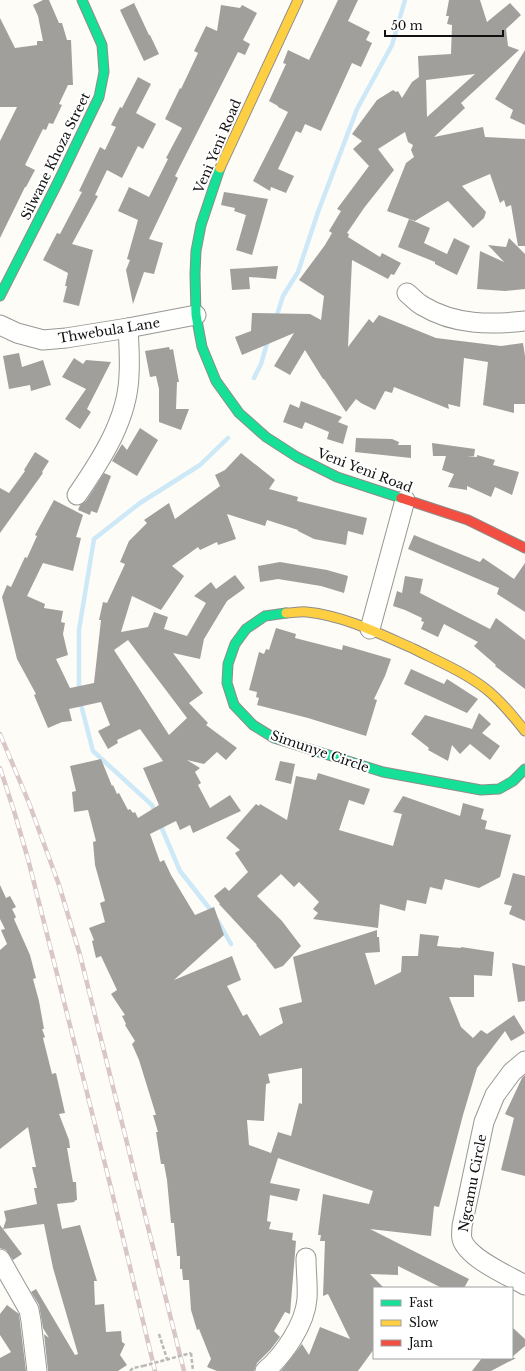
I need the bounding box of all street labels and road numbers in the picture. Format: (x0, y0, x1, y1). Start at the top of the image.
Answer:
street label: Silwane Khoza Street (17, 90, 94, 223)
street label: Veni Yeni Road (190, 96, 245, 197)
street label: Thwebula Lane (57, 314, 161, 347)
street label: Veni Yeni Road (314, 444, 415, 497)
street label: Simunye Circle (268, 727, 371, 776)
street label: Ngcamu Circle (455, 1133, 490, 1233)

